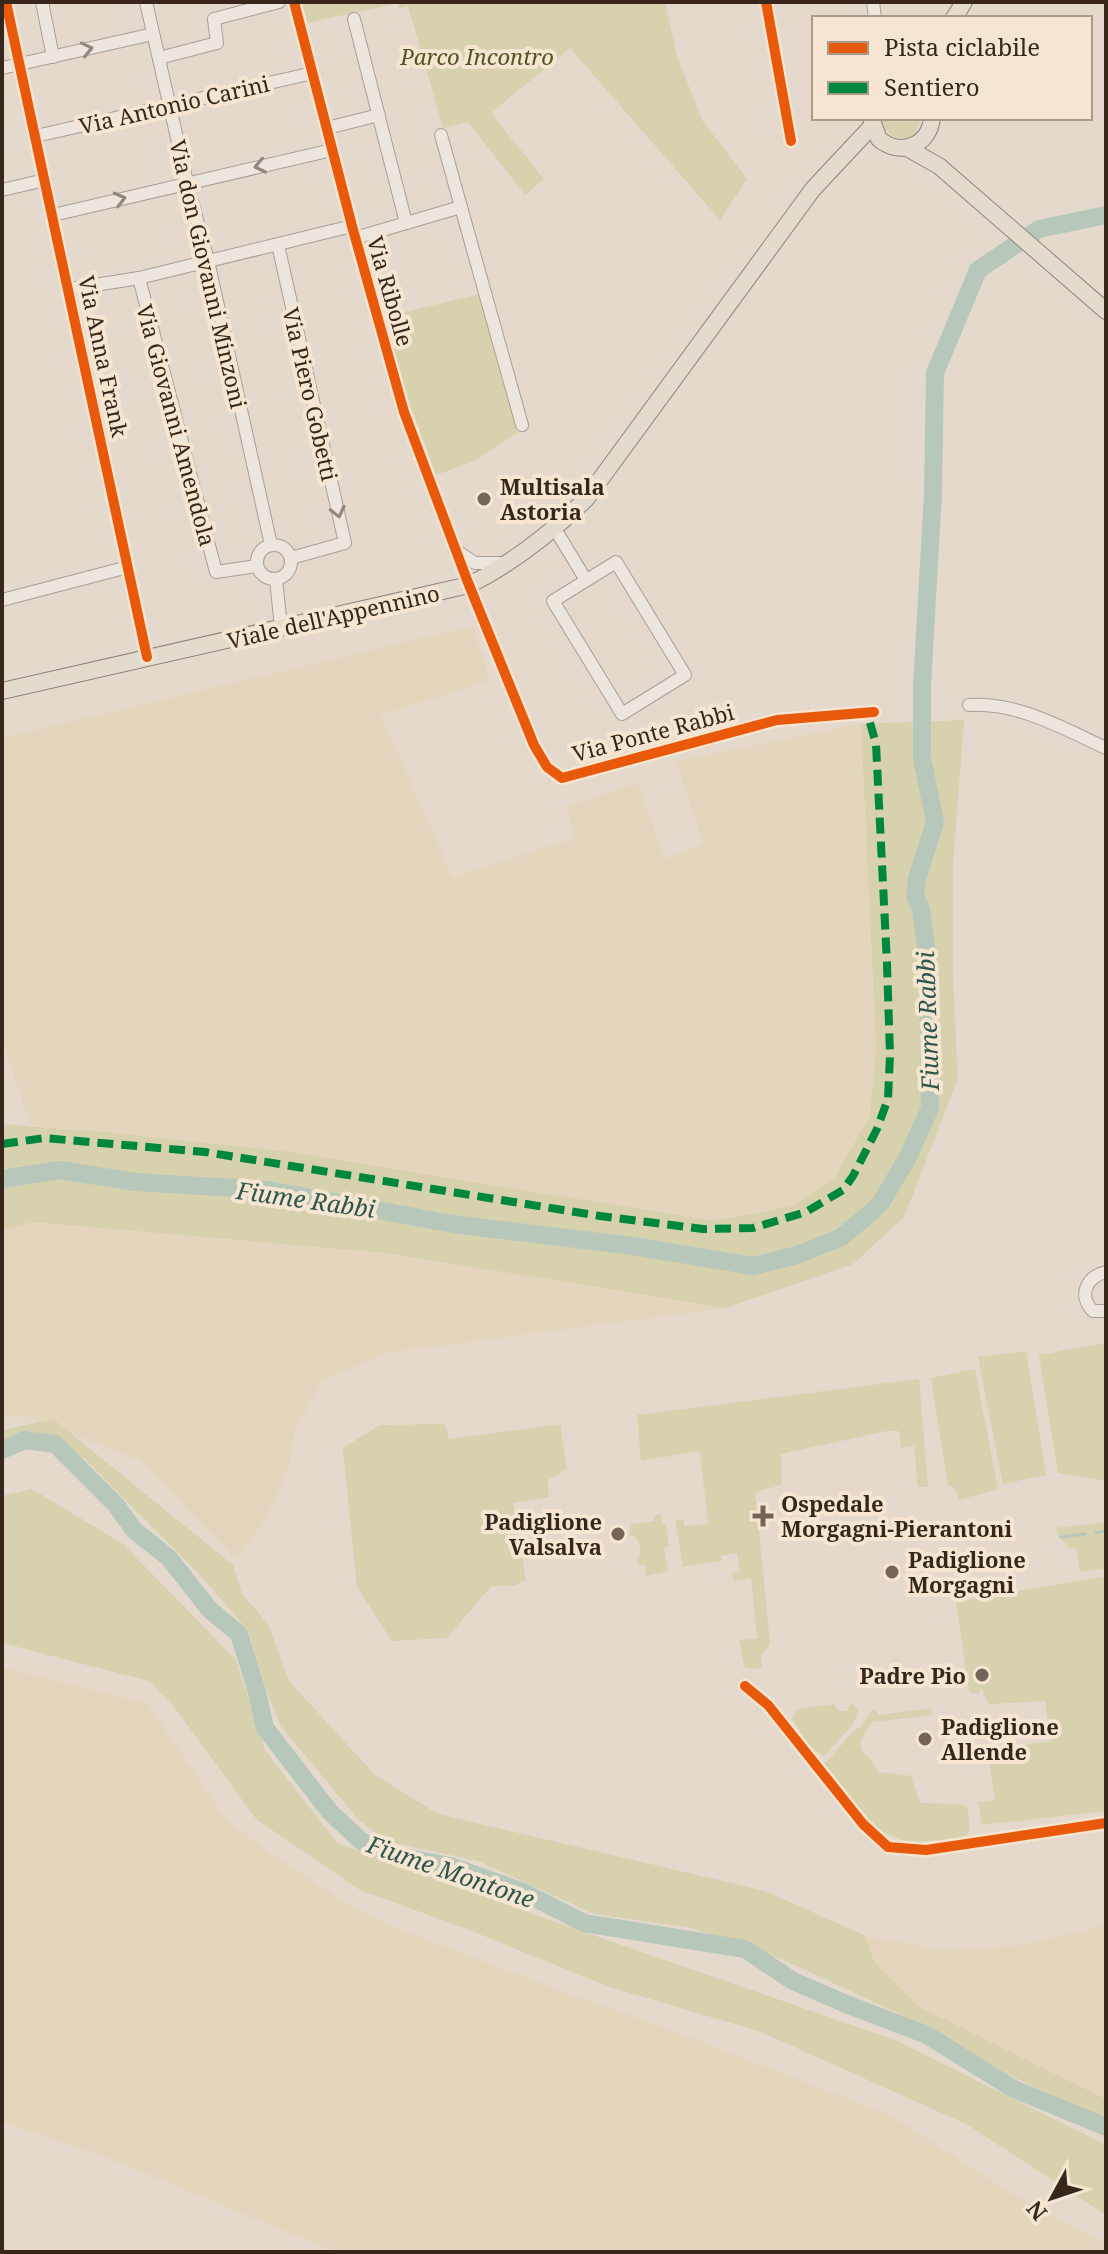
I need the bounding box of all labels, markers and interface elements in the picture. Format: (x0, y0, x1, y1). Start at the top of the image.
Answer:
legend (812, 16, 1092, 120)
text: Pista ciclabile (884, 30, 1040, 63)
one-way arrow (79, 41, 93, 58)
park label: Parco Incontro (399, 41, 554, 71)
street label: Via Antonio Carini (76, 68, 272, 140)
text: Sentiero (884, 70, 980, 103)
street label: Via don Giovanni Minzoni (163, 137, 255, 411)
one-way arrow (253, 157, 267, 174)
one-way arrow (113, 191, 126, 208)
street label: Via Ribolle (361, 233, 421, 349)
street label: Via Anna Frank (72, 273, 136, 440)
street label: Via Giovanni Amendola (130, 301, 224, 549)
street label: Via Piero Gobetti (276, 304, 346, 484)
place label: Multisala Astoria (500, 471, 605, 526)
marker: Multisala Astoria (475, 490, 493, 508)
one-way arrow (329, 505, 346, 518)
street label: Viale dell'Appennino (224, 577, 442, 655)
street label: Via Ponte Rabbi (569, 696, 737, 768)
water label: Fiume Rabbi (908, 951, 946, 1092)
water label: Fiume Rabbi (234, 1173, 377, 1225)
place label: Ospedale Morgagni-Pierantoni (781, 1488, 1012, 1543)
marker: Ospedale Morgagni-Pierantoni (752, 1505, 774, 1527)
place label: Padiglione Valsalva (484, 1506, 602, 1561)
marker: Padiglione Valsalva (609, 1525, 627, 1543)
place label: Padiglione Morgagni (908, 1544, 1026, 1599)
marker: Padiglione Morgagni (883, 1563, 901, 1581)
place label: Padre Pio (859, 1660, 966, 1690)
marker: Padre Pio (973, 1666, 991, 1684)
place label: Padiglione Allende (941, 1711, 1059, 1766)
marker: Padiglione Allende (916, 1730, 934, 1748)
water label: Fiume Montone (362, 1827, 539, 1915)
north arrow (1012, 2158, 1092, 2238)
text: N (1019, 2195, 1053, 2228)

